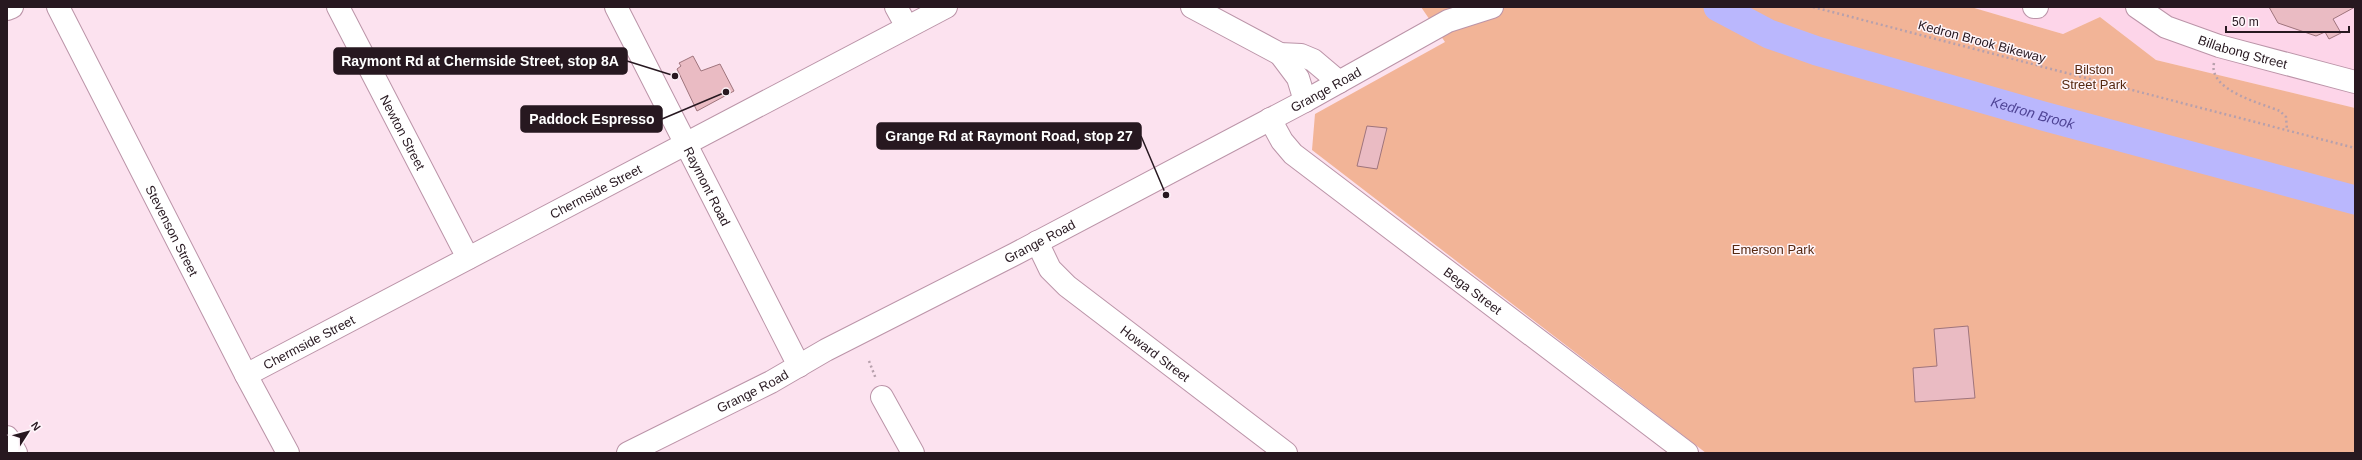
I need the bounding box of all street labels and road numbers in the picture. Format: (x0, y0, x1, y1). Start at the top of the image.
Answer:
street label: Kedron Brook Bikeway (1916, 17, 2048, 66)
street label: Billabong Street (2196, 32, 2289, 72)
street label: Grange Road (1288, 64, 1364, 115)
street label: Newton Street (377, 92, 428, 173)
street label: Raymont Road (680, 144, 733, 228)
street label: Chermside Street (548, 161, 645, 222)
street label: Stevenson Street (142, 183, 201, 279)
street label: Grange Road (1002, 217, 1078, 266)
street label: Bega Street (1441, 264, 1505, 318)
street label: Chermside Street (261, 312, 358, 373)
street label: Howard Street (1117, 323, 1193, 385)
street label: Grange Road (714, 367, 791, 416)

